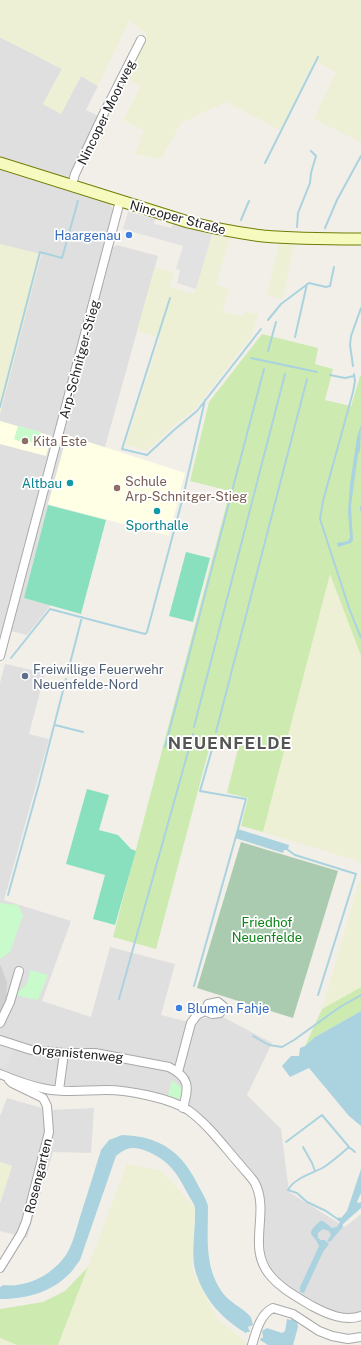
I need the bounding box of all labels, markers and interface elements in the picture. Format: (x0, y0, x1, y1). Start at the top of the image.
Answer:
street label: Nincoper Moorweg (74, 57, 138, 167)
street label: Nincoper Straße (128, 197, 228, 238)
place label: Haargenau (54, 228, 121, 243)
marker: Haargenau (124, 230, 134, 240)
street label: Arp-Schnitger-Stieg (56, 298, 103, 420)
place label: Kita Este (33, 434, 87, 449)
marker: Kita Este (20, 436, 30, 446)
place label: Schule Arp-Schnitger-Stieg (125, 474, 247, 504)
place label: Altbau (22, 476, 62, 491)
marker: Altbau (65, 478, 75, 488)
marker: Schule Arp-Schnitger-Stieg (112, 483, 122, 493)
marker: Sporthalle (152, 506, 162, 516)
place label: Sporthalle (125, 518, 189, 533)
place label: Freiwillige Feuerwehr Neuenfelde-Nord (33, 662, 164, 692)
marker: Freiwillige Feuerwehr Neuenfelde-Nord (20, 671, 30, 681)
district label: NEUENFELDE (168, 733, 292, 753)
park label: Friedhof Neuenfelde (232, 915, 302, 945)
place label: Blumen Fahje (187, 1001, 269, 1016)
marker: Blumen Fahje (174, 1003, 184, 1013)
street label: Organistenweg (32, 1042, 124, 1065)
street label: Rosengarten (22, 1137, 55, 1215)

